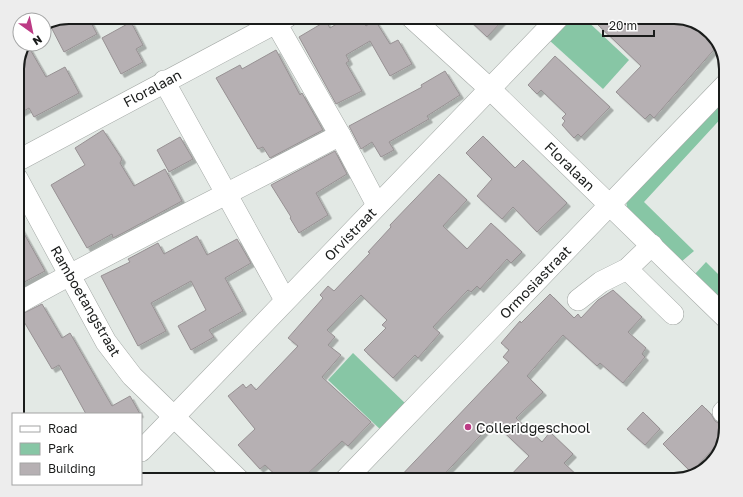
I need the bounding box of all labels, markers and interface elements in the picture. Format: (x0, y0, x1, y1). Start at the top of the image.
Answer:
north arrow (12, 12, 52, 52)
scale bar (603, 12, 654, 38)
text: 20 m (609, 18, 637, 33)
text: N (31, 33, 45, 49)
street label: Floralaan (120, 66, 184, 110)
street label: Floralaan (541, 138, 599, 194)
street label: Orvistraat (320, 204, 380, 264)
street label: Ormosiastraat (496, 242, 574, 322)
street label: Ramboetangstraat (47, 243, 125, 359)
legend (12, 413, 142, 485)
place label: Colleridgeschool (476, 419, 590, 436)
text: Road (48, 421, 77, 436)
marker: Colleridgeschool (463, 422, 473, 432)
text: Park (48, 441, 74, 456)
text: Building (48, 461, 96, 476)

